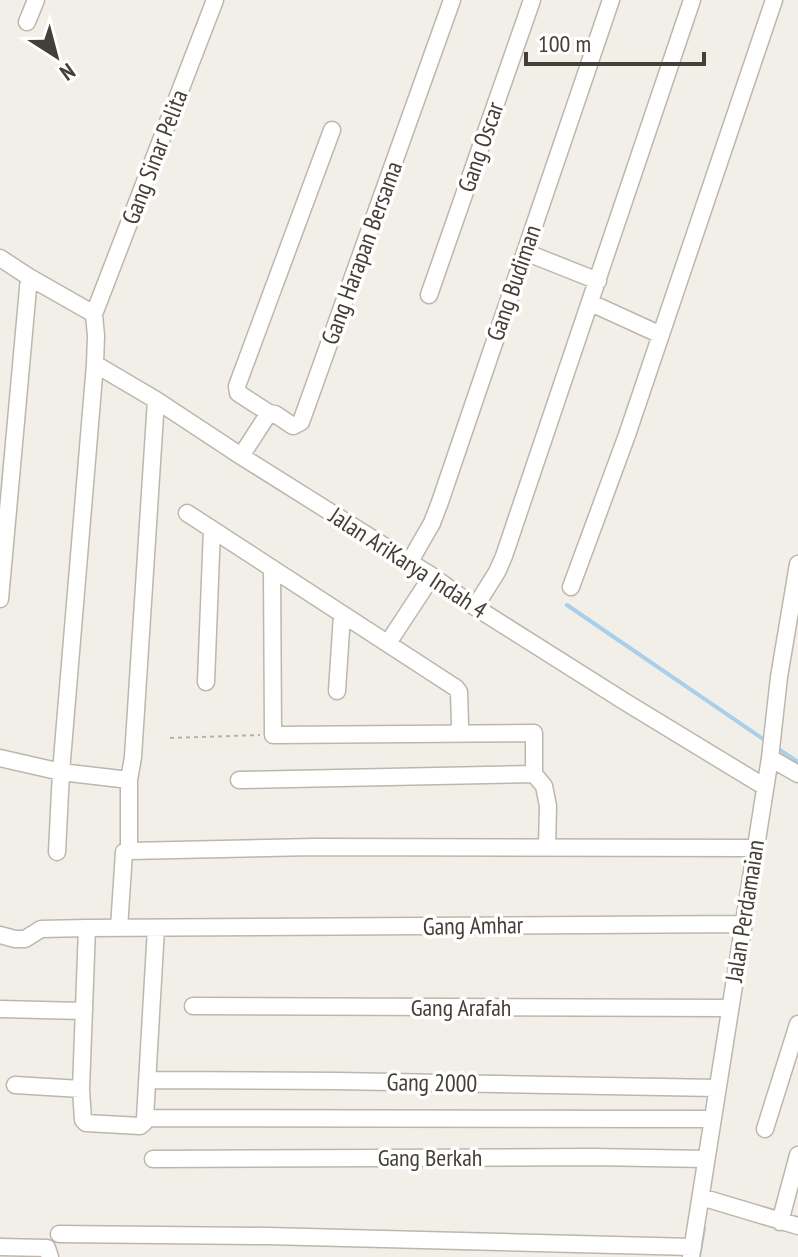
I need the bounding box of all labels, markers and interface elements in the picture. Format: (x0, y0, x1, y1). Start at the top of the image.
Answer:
north arrow (16, 16, 96, 96)
scale bar (526, 16, 704, 66)
text: 100 m (538, 28, 591, 59)
text: N (55, 57, 81, 87)
street label: Gang Sinar Pelita (115, 85, 194, 229)
street label: Gang Oscar (451, 97, 511, 196)
street label: Gang Harapan Bersama (314, 157, 409, 349)
street label: Gang Budiman (479, 221, 548, 345)
street label: Jalan AriKarya Indah 4 (322, 499, 493, 625)
street label: Jalan Perdamaian (718, 838, 771, 985)
street label: Gang Amhar (422, 909, 524, 942)
street label: Gang Arafah (411, 992, 511, 1023)
street label: Gang 2000 (386, 1066, 478, 1099)
street label: Gang Berkah (378, 1142, 482, 1173)

